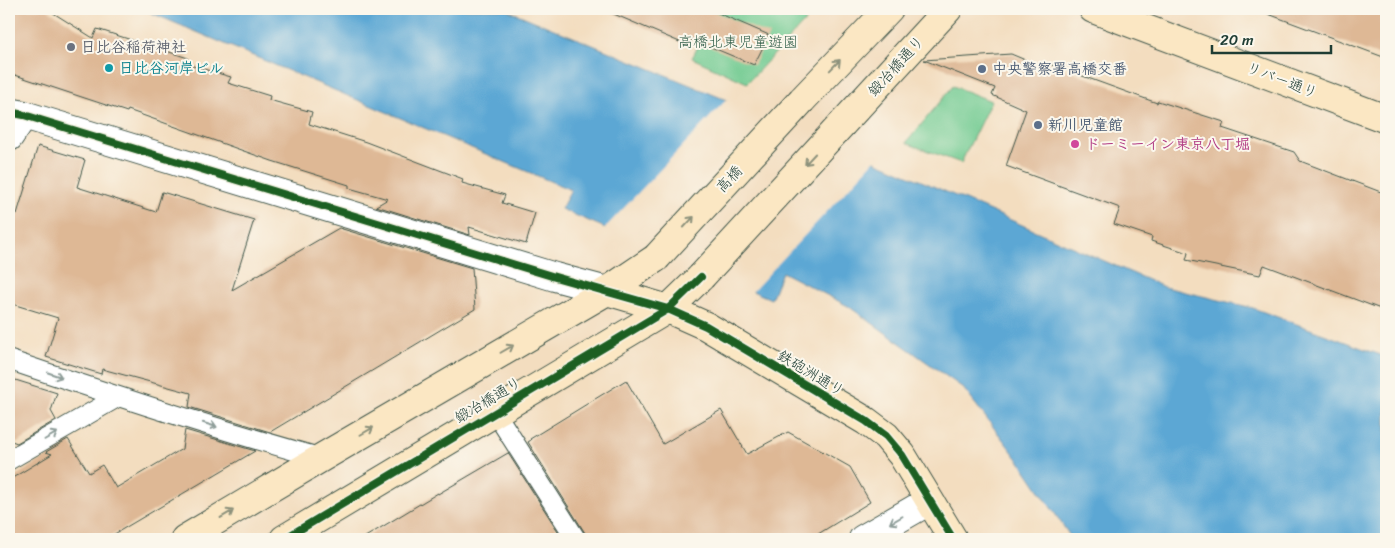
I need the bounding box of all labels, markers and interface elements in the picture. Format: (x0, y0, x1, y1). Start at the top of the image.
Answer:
scale bar (1212, 22, 1331, 54)
text: 20 m (1220, 27, 1254, 53)
park label: 高橋北東児童遊園 (678, 29, 798, 55)
street label: 鍛冶橋通り (861, 29, 931, 103)
place label: 日比谷稲荷神社 (81, 34, 186, 60)
marker: 日比谷稲荷神社 (65, 41, 77, 53)
street label: リバー通り (1242, 54, 1322, 106)
place label: 日比谷河岸ビル (119, 55, 224, 81)
place label: 中央警察署高橋交番 (992, 56, 1127, 82)
one-way arrow (829, 58, 841, 71)
marker: 日比谷河岸ビル (103, 62, 115, 74)
marker: 中央警察署高橋交番 (976, 63, 988, 75)
place label: 新川児童館 (1048, 112, 1123, 138)
marker: 新川児童館 (1032, 119, 1044, 131)
place label: ドーミーイン東京八丁堀 (1085, 131, 1250, 157)
marker: ドーミーイン東京八丁堀 (1069, 138, 1081, 150)
one-way arrow (804, 152, 816, 165)
street label: 高橋 (709, 159, 749, 199)
one-way arrow (683, 216, 695, 229)
street label: 鉄砲洲通り (772, 343, 850, 403)
one-way arrow (499, 344, 514, 353)
street label: 鍛冶橋通り (449, 370, 527, 430)
one-way arrow (47, 371, 63, 381)
one-way arrow (201, 421, 217, 431)
one-way arrow (359, 425, 373, 435)
one-way arrow (43, 430, 57, 440)
one-way arrow (220, 509, 234, 519)
one-way arrow (889, 515, 904, 525)

